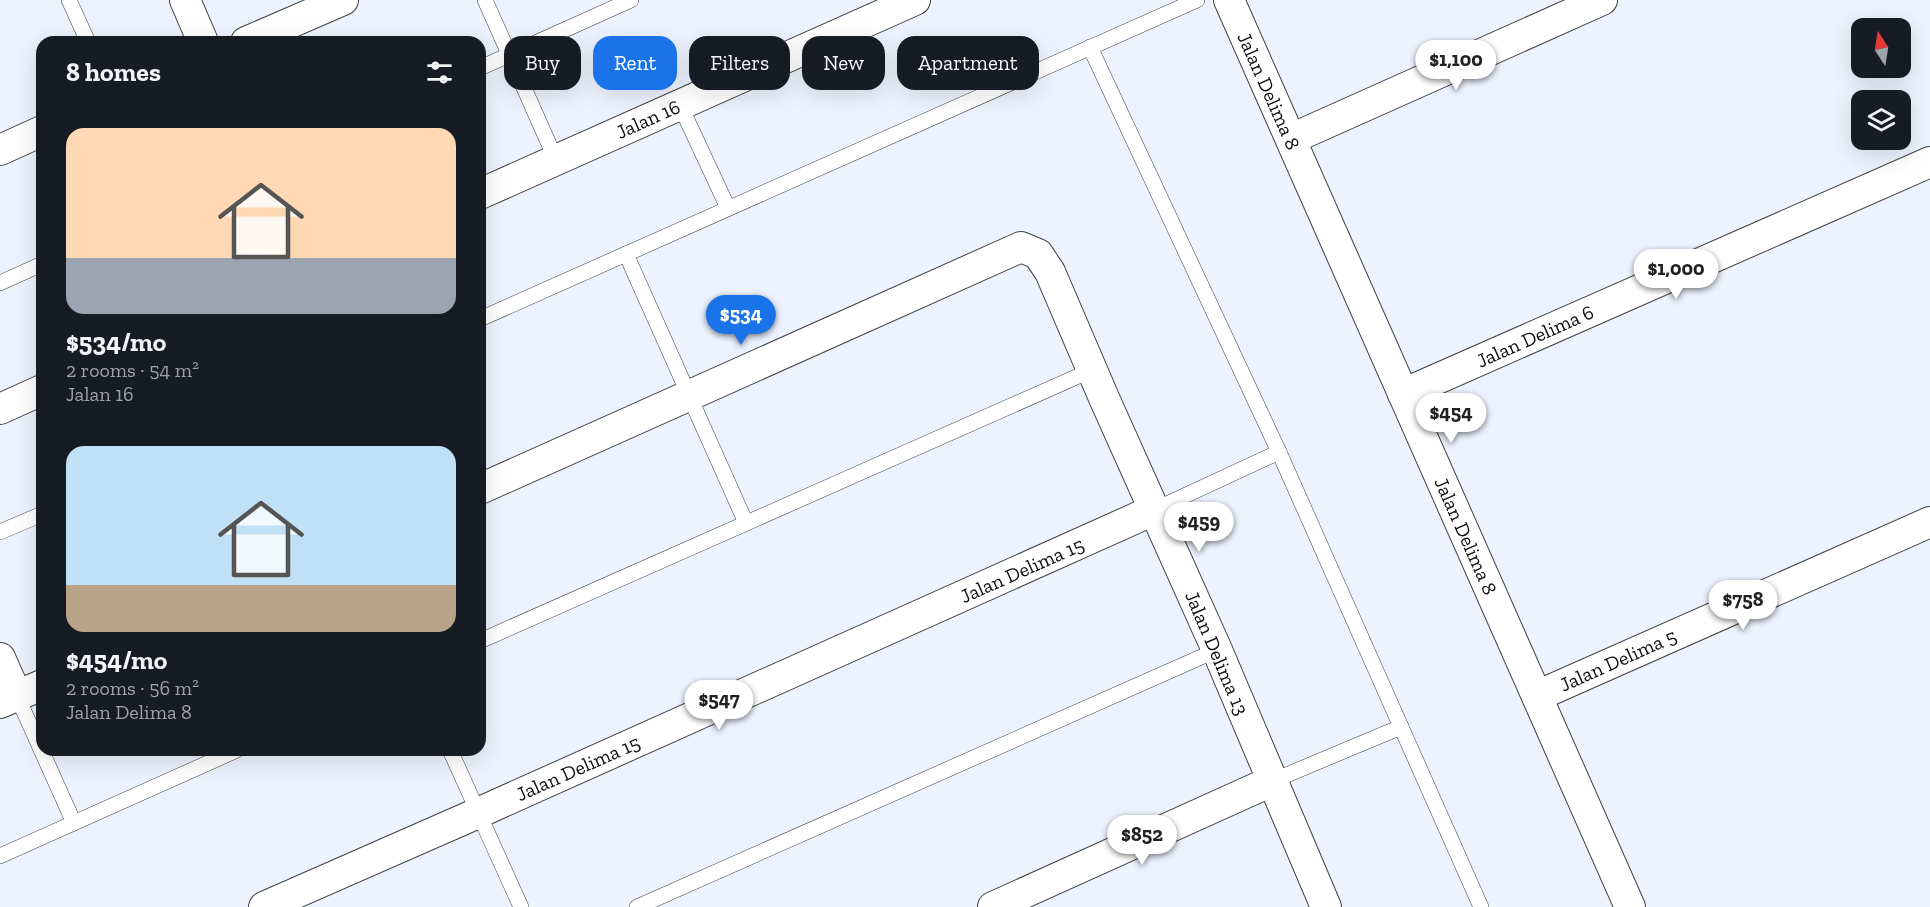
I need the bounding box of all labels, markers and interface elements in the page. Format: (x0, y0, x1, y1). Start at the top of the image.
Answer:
north arrow (1851, 18, 1911, 78)
map controls (1851, 18, 1911, 150)
street label: Jalan Delima 8 (1232, 29, 1306, 153)
chip: Buy (504, 36, 581, 90)
chip: Rent (593, 36, 677, 90)
chip: Filters (689, 36, 790, 90)
chip: New (802, 36, 885, 90)
chip: Apartment (897, 36, 1039, 90)
pin: $1,100 (1407, 40, 1505, 91)
text: $1,100 (1429, 47, 1483, 71)
text: 8 homes (66, 56, 161, 88)
icon: filters (423, 56, 456, 89)
button: layers (1851, 90, 1911, 150)
street label: Jalan 16 (612, 94, 684, 144)
icon: home (207, 167, 315, 275)
pin: $1,000 (1627, 249, 1725, 300)
text: $1,000 (1648, 256, 1704, 280)
pin: $534 (705, 295, 777, 346)
street label: Jalan Delima 6 (1473, 299, 1597, 373)
text: $534 (720, 302, 762, 326)
text: $534/mo (66, 326, 166, 358)
text: 2 rooms · 54 m² (66, 358, 199, 382)
text: Jalan 16 (66, 382, 134, 406)
pin: $454 (1415, 393, 1487, 444)
text: $454 (1429, 400, 1473, 424)
street label: Jalan Delima 8 (1429, 474, 1503, 598)
icon: home (207, 485, 315, 593)
pin: $459 (1163, 502, 1235, 553)
text: $459 (1178, 509, 1220, 533)
street label: Jalan Delima 15 (956, 532, 1088, 608)
pin: $758 (1707, 580, 1779, 631)
street label: Jalan Delima 13 (1180, 587, 1254, 719)
text: $758 (1723, 587, 1763, 611)
street label: Jalan Delima 5 (1556, 624, 1680, 696)
text: $454/mo (66, 644, 167, 676)
text: 2 rooms · 56 m² (66, 676, 199, 700)
pin: $547 (683, 680, 755, 731)
text: $547 (698, 687, 740, 711)
text: Jalan Delima 8 (66, 700, 192, 724)
street label: Jalan Delima 15 (512, 730, 644, 806)
pin: $852 (1106, 815, 1178, 866)
text: $852 (1121, 822, 1163, 846)

